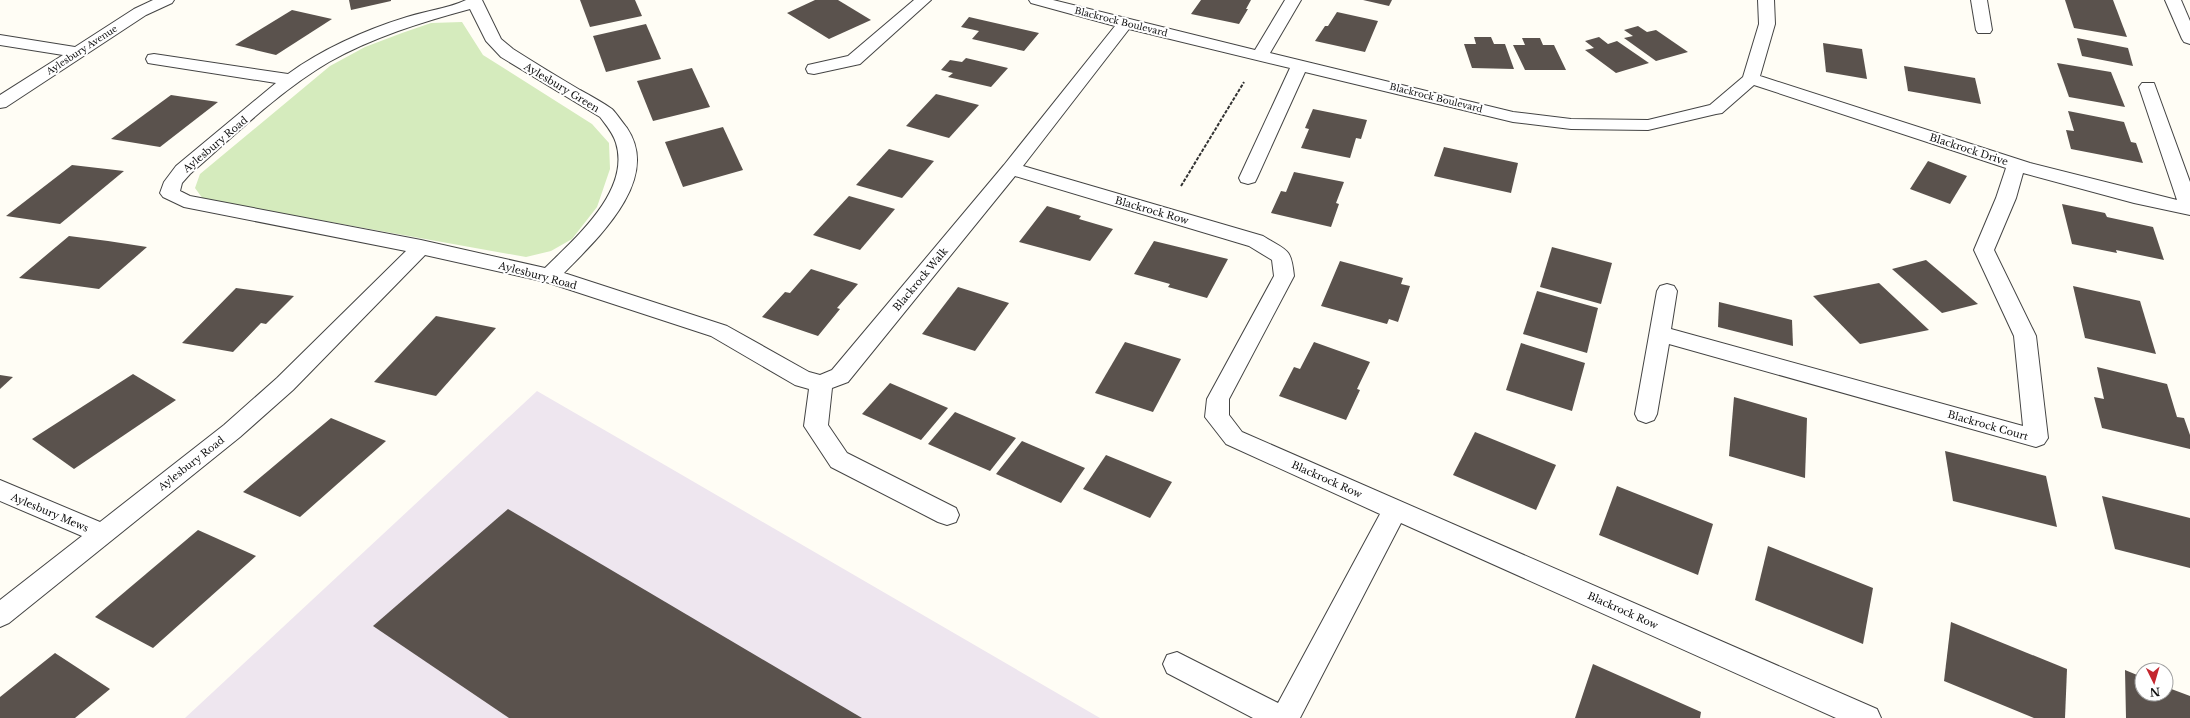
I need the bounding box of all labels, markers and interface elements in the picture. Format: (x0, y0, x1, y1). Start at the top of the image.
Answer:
street label: Blackrock Boulevard (1073, 5, 1169, 38)
street label: Aylesbury Avenue (43, 23, 119, 77)
street label: Aylesbury Green (521, 59, 602, 115)
street label: Blackrock Boulevard (1388, 81, 1484, 114)
street label: Aylesbury Road (180, 113, 251, 176)
street label: Blackrock Drive (1928, 131, 2010, 168)
street label: Blackrock Row (1114, 194, 1191, 227)
street label: Blackrock Walk (890, 244, 951, 314)
street label: Aylesbury Road (496, 259, 579, 292)
street label: Blackrock Court (1946, 408, 2030, 443)
street label: Aylesbury Road (155, 433, 227, 494)
street label: Blackrock Row (1289, 458, 1365, 501)
street label: Aylesbury Mews (8, 490, 91, 535)
street label: Blackrock Row (1585, 589, 1661, 632)
north arrow (2134, 662, 2174, 702)
text: N (2148, 685, 2161, 699)

